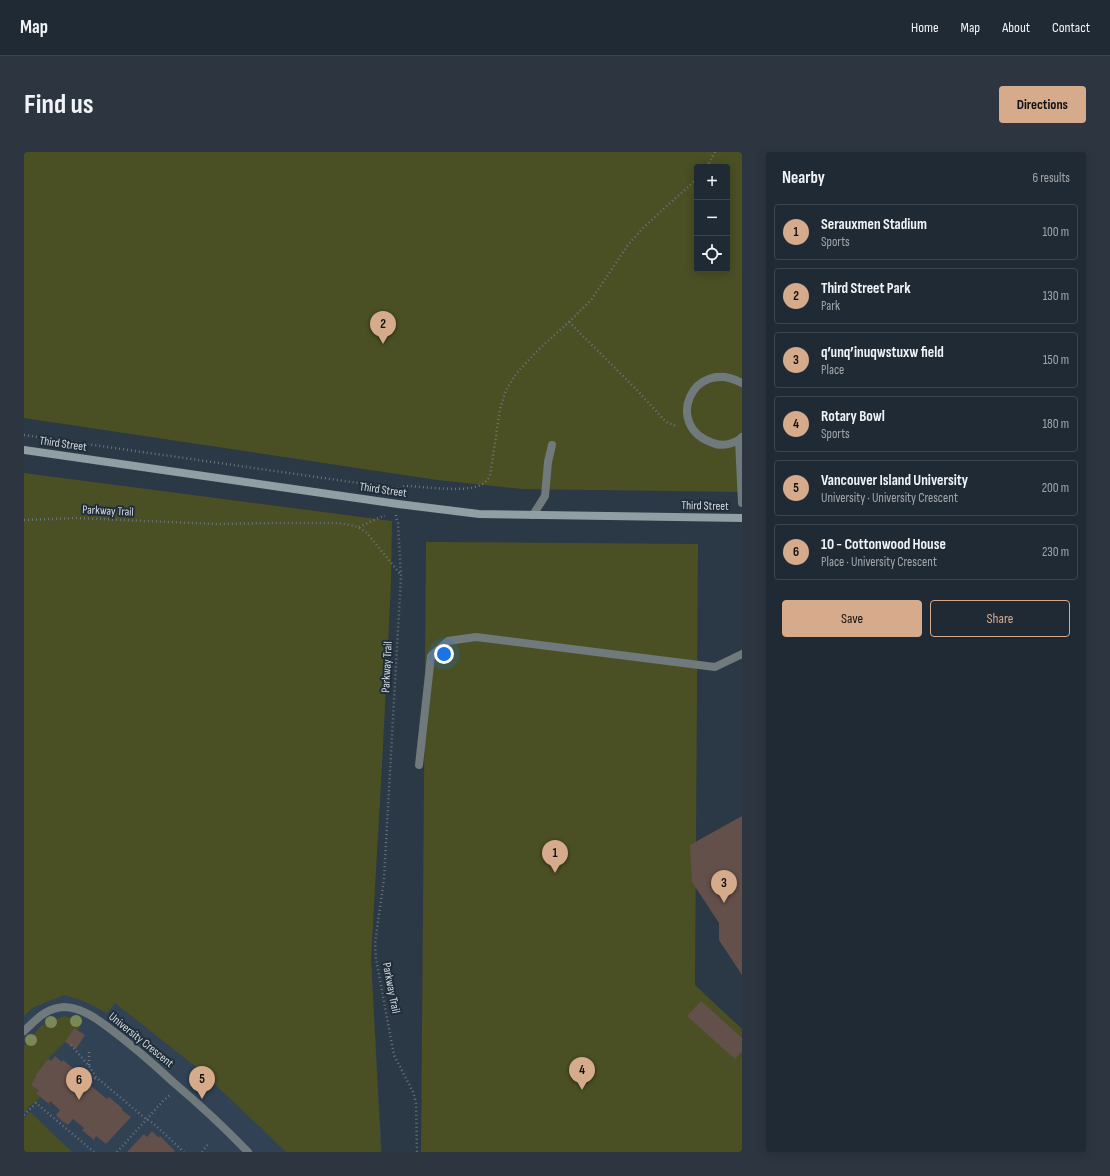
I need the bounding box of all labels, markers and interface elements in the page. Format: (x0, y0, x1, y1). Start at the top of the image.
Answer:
text: Map (20, 16, 48, 39)
text: Home (911, 19, 939, 36)
text: Map (961, 19, 980, 36)
text: About (1002, 19, 1030, 36)
text: Contact (1052, 19, 1090, 36)
button: Directions (999, 86, 1086, 123)
text: Find us (24, 88, 93, 121)
map controls (694, 164, 730, 272)
button: + (694, 164, 730, 200)
text: Nearby (782, 168, 825, 188)
text: 6 results (1032, 170, 1070, 186)
button: − (694, 200, 730, 236)
text: Serauxmen Stadium (821, 215, 927, 234)
text: 1 (793, 224, 799, 240)
text: 100 m (1042, 224, 1069, 240)
text: Sports (821, 234, 850, 250)
button: locate (694, 236, 730, 272)
text: Third Street Park (821, 279, 911, 298)
text: 2 (793, 288, 799, 304)
text: 130 m (1043, 288, 1069, 304)
text: Park (821, 298, 840, 314)
pin: 2 (370, 311, 396, 344)
text: q’unq’inuqwstuxw field (821, 343, 944, 362)
text: 3 (793, 352, 799, 368)
text: 150 m (1043, 352, 1069, 368)
text: Place (821, 362, 844, 378)
text: Rotary Bowl (821, 407, 885, 426)
text: 4 (793, 416, 799, 432)
text: 180 m (1043, 416, 1069, 432)
text: Sports (821, 426, 850, 442)
street label: Third Street (38, 433, 88, 455)
text: Vancouver Island University (821, 471, 968, 490)
street label: Third Street (358, 479, 408, 501)
text: 5 (793, 480, 799, 496)
text: 200 m (1042, 480, 1069, 496)
text: University · University Crescent (821, 490, 958, 506)
street label: Third Street (681, 498, 729, 514)
street label: Parkway Trail (82, 502, 134, 520)
text: 10 - Cottonwood House (821, 535, 946, 554)
text: 6 (793, 544, 799, 560)
text: 230 m (1042, 544, 1069, 560)
text: Place · University Crescent (821, 554, 937, 570)
button: Save (782, 600, 922, 637)
button: Share (930, 600, 1070, 637)
street label: Parkway Trail (378, 641, 396, 693)
your location (434, 644, 454, 664)
pin: 1 (542, 840, 568, 873)
pin: 3 (711, 870, 737, 903)
street label: Parkway Trail (379, 961, 403, 1015)
street label: University Crescent (105, 1009, 177, 1071)
pin: 4 (569, 1057, 595, 1090)
pin: 5 (189, 1066, 215, 1099)
pin: 6 (66, 1067, 92, 1100)

